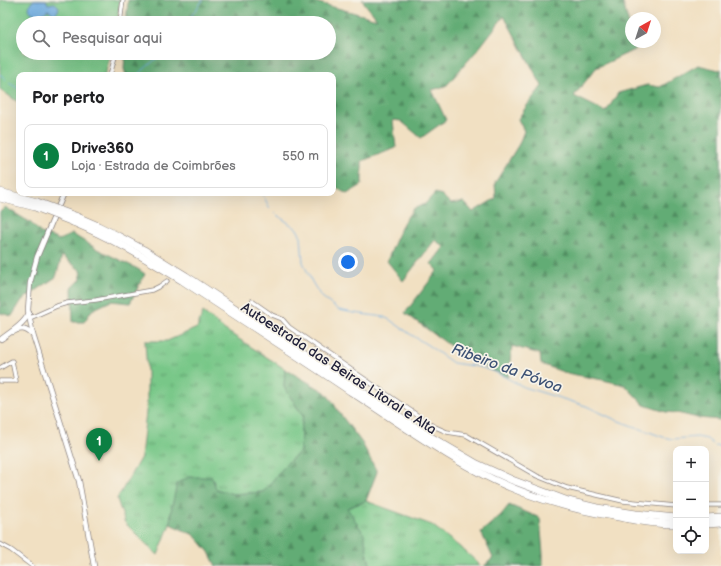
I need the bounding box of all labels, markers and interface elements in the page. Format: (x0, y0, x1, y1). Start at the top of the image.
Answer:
north arrow (625, 12, 661, 48)
search box (16, 16, 336, 60)
icon: search (30, 27, 52, 49)
text: Pesquisar aqui (62, 29, 162, 48)
text: Por perto (32, 88, 105, 108)
text: Drive360 (71, 139, 134, 158)
text: 1 (43, 148, 49, 164)
text: 550 m (282, 148, 319, 164)
text: Loja · Estrada de Coimbrões (71, 158, 236, 174)
your location (338, 252, 358, 272)
street label: Autoestrada das Beiras Litoral e Alta (238, 299, 440, 438)
water label: Ribeiro da Póvoa (449, 340, 565, 397)
pin: 1 (86, 428, 112, 461)
map controls (673, 446, 709, 554)
button: + (673, 446, 709, 482)
button: − (673, 482, 709, 518)
button: locate (673, 518, 709, 554)

